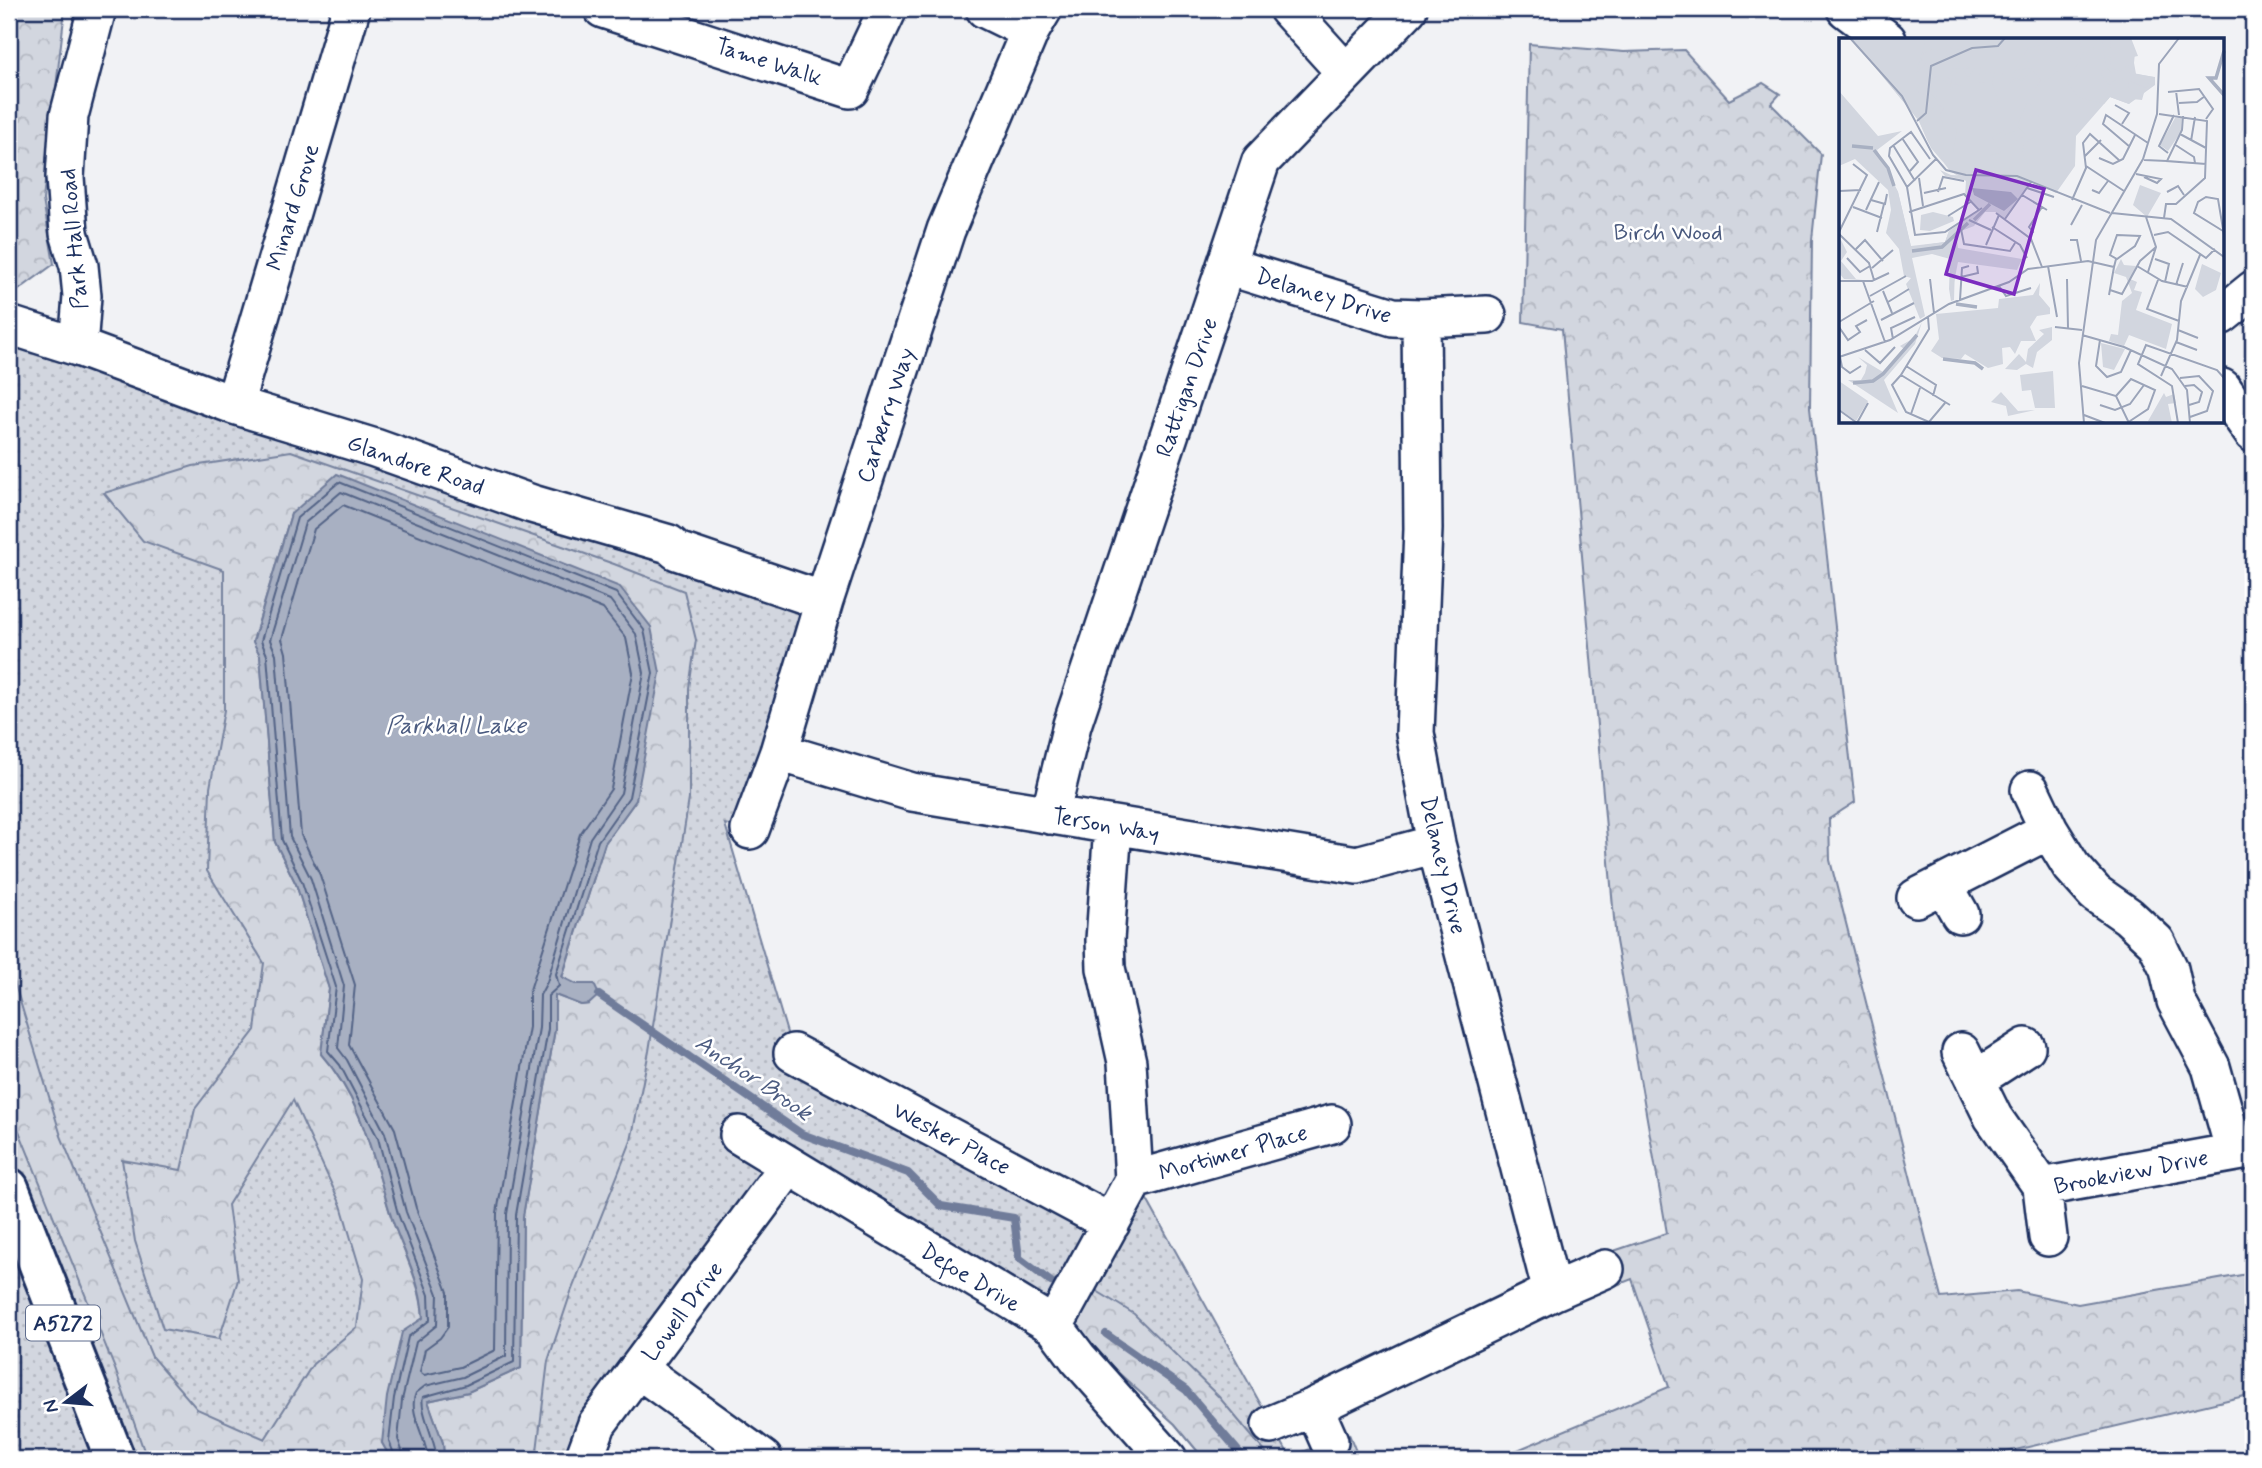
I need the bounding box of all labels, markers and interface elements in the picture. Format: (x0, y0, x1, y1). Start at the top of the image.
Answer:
street label: Tame Walk (711, 32, 825, 94)
inset map (1839, 38, 2224, 424)
street label: Minard Grove (260, 141, 327, 275)
street label: Park Hall Road (54, 167, 96, 311)
park label: Birch Wood (1613, 219, 1723, 249)
street label: Delaney Drive (1252, 262, 1395, 332)
street label: Rattigan Drive (1150, 314, 1226, 462)
street label: Carberry Way (851, 344, 923, 487)
street label: Glandore Road (343, 428, 488, 503)
water label: Parkhall Lake (386, 711, 527, 742)
street label: Delaney Drive (1412, 794, 1472, 937)
street label: Terson Way (1050, 802, 1162, 850)
water label: Anchor Brook (689, 1028, 819, 1130)
street label: Wesker Place (887, 1096, 1015, 1183)
street label: Mortimer Place (1156, 1118, 1311, 1189)
street label: Brookview Drive (2052, 1143, 2211, 1203)
street label: Defoe Drive (914, 1237, 1026, 1321)
street label: Lowell Drive (636, 1256, 731, 1368)
road number: A5272 (26, 1306, 100, 1340)
north arrow (32, 1366, 102, 1436)
text: N (37, 1397, 65, 1416)

